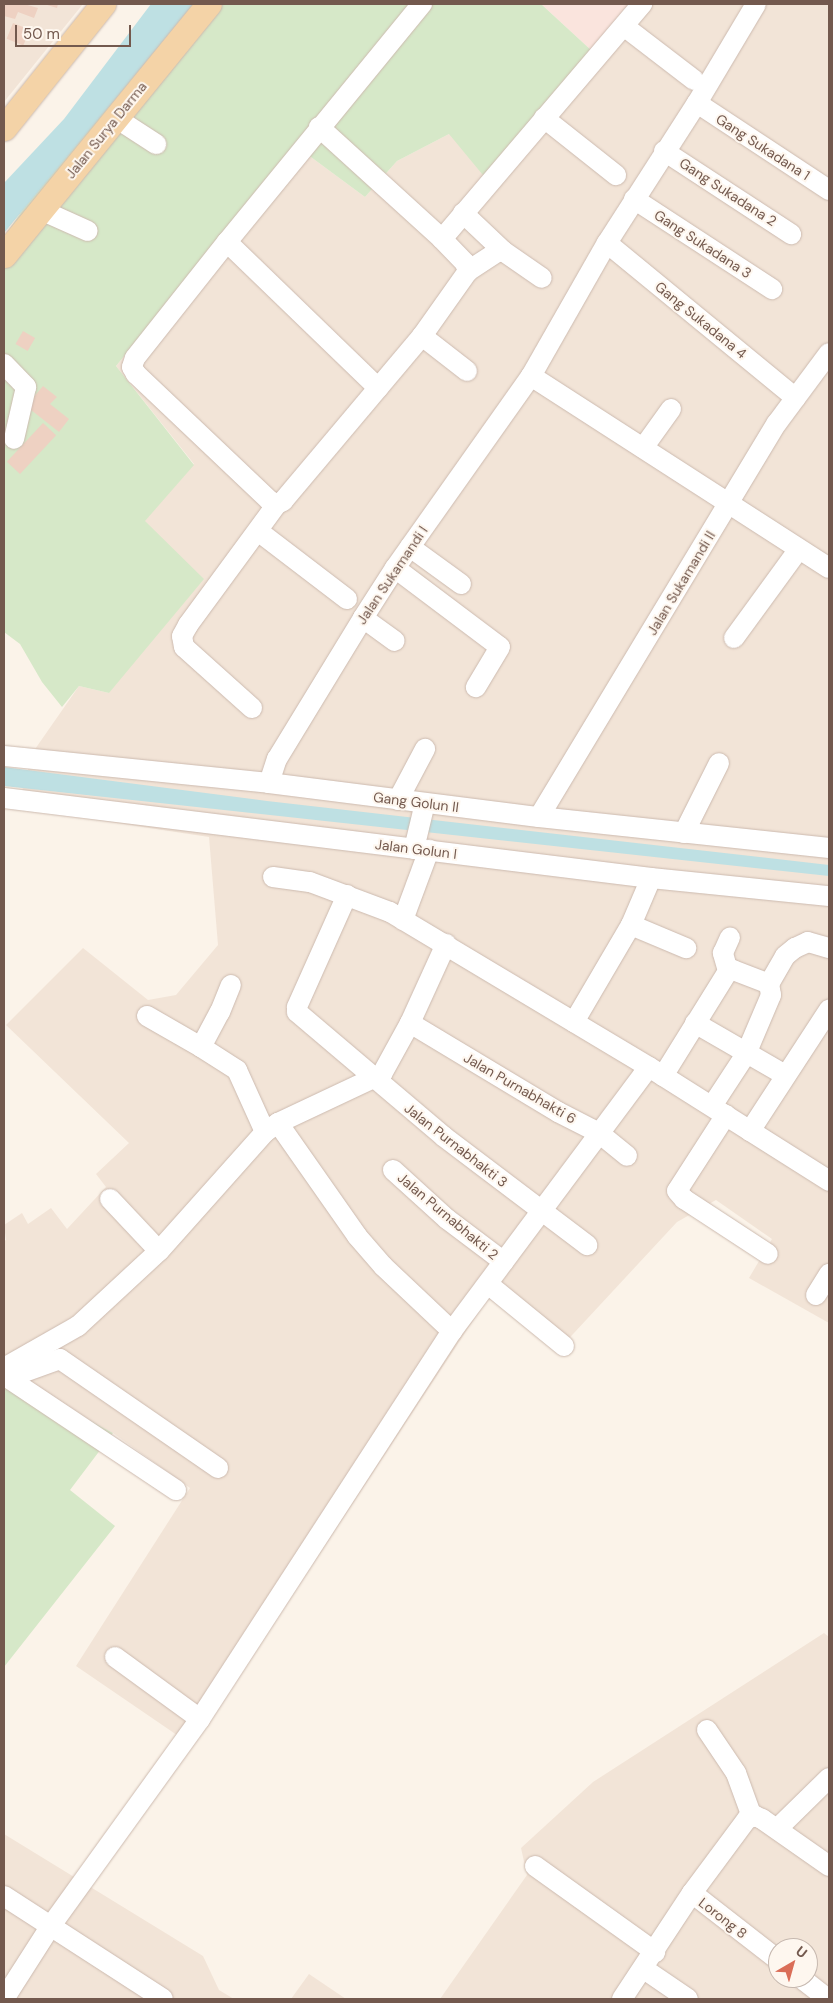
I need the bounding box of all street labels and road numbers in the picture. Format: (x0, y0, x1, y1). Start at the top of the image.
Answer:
street label: Jalan Surya Darma (62, 78, 150, 182)
street label: Gang Sukadana 1 (713, 110, 813, 184)
street label: Gang Sukadana 2 (676, 154, 780, 230)
street label: Gang Sukadana 3 (651, 206, 755, 282)
street label: Gang Sukadana 4 (652, 278, 750, 362)
street label: Jalan Sukamandi I (353, 523, 431, 627)
street label: Jalan Sukamandi II (643, 528, 719, 638)
street label: Gang Golun II (372, 788, 460, 816)
street label: Jalan Golun I (374, 836, 458, 862)
street label: Jalan Purnabhakti 6 (461, 1049, 579, 1127)
street label: Jalan Purnabhakti 3 (401, 1099, 511, 1191)
street label: Jalan Purnabhakti 2 (394, 1169, 502, 1263)
street label: Lorong 8 (695, 1894, 751, 1942)

